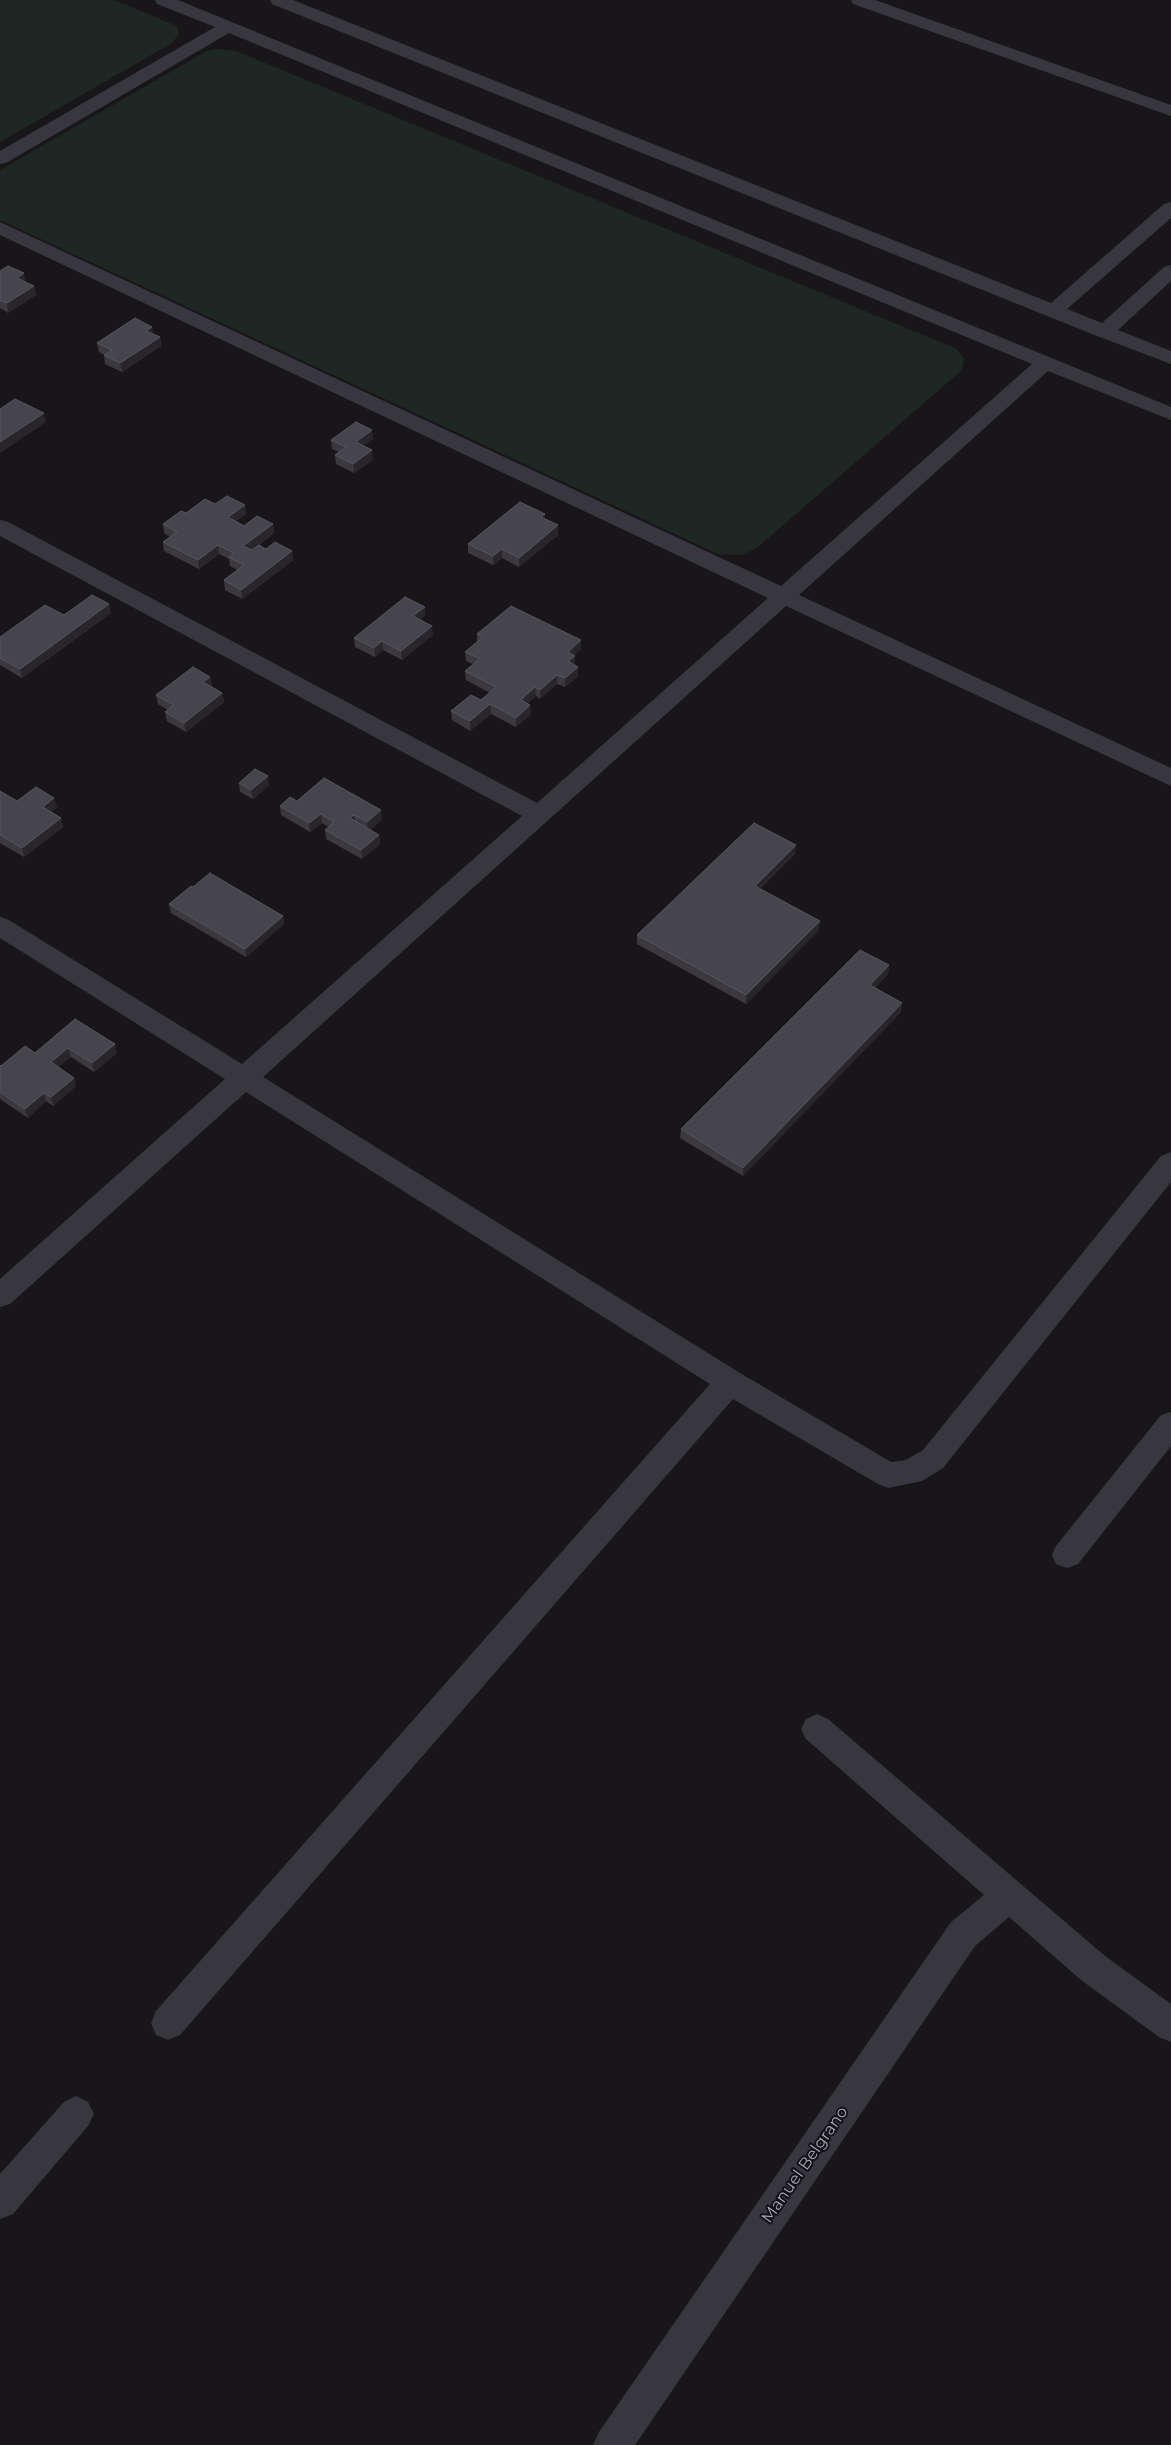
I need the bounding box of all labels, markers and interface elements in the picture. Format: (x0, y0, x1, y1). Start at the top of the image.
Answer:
street label: Manuel Belgrano (758, 2103, 852, 2227)

